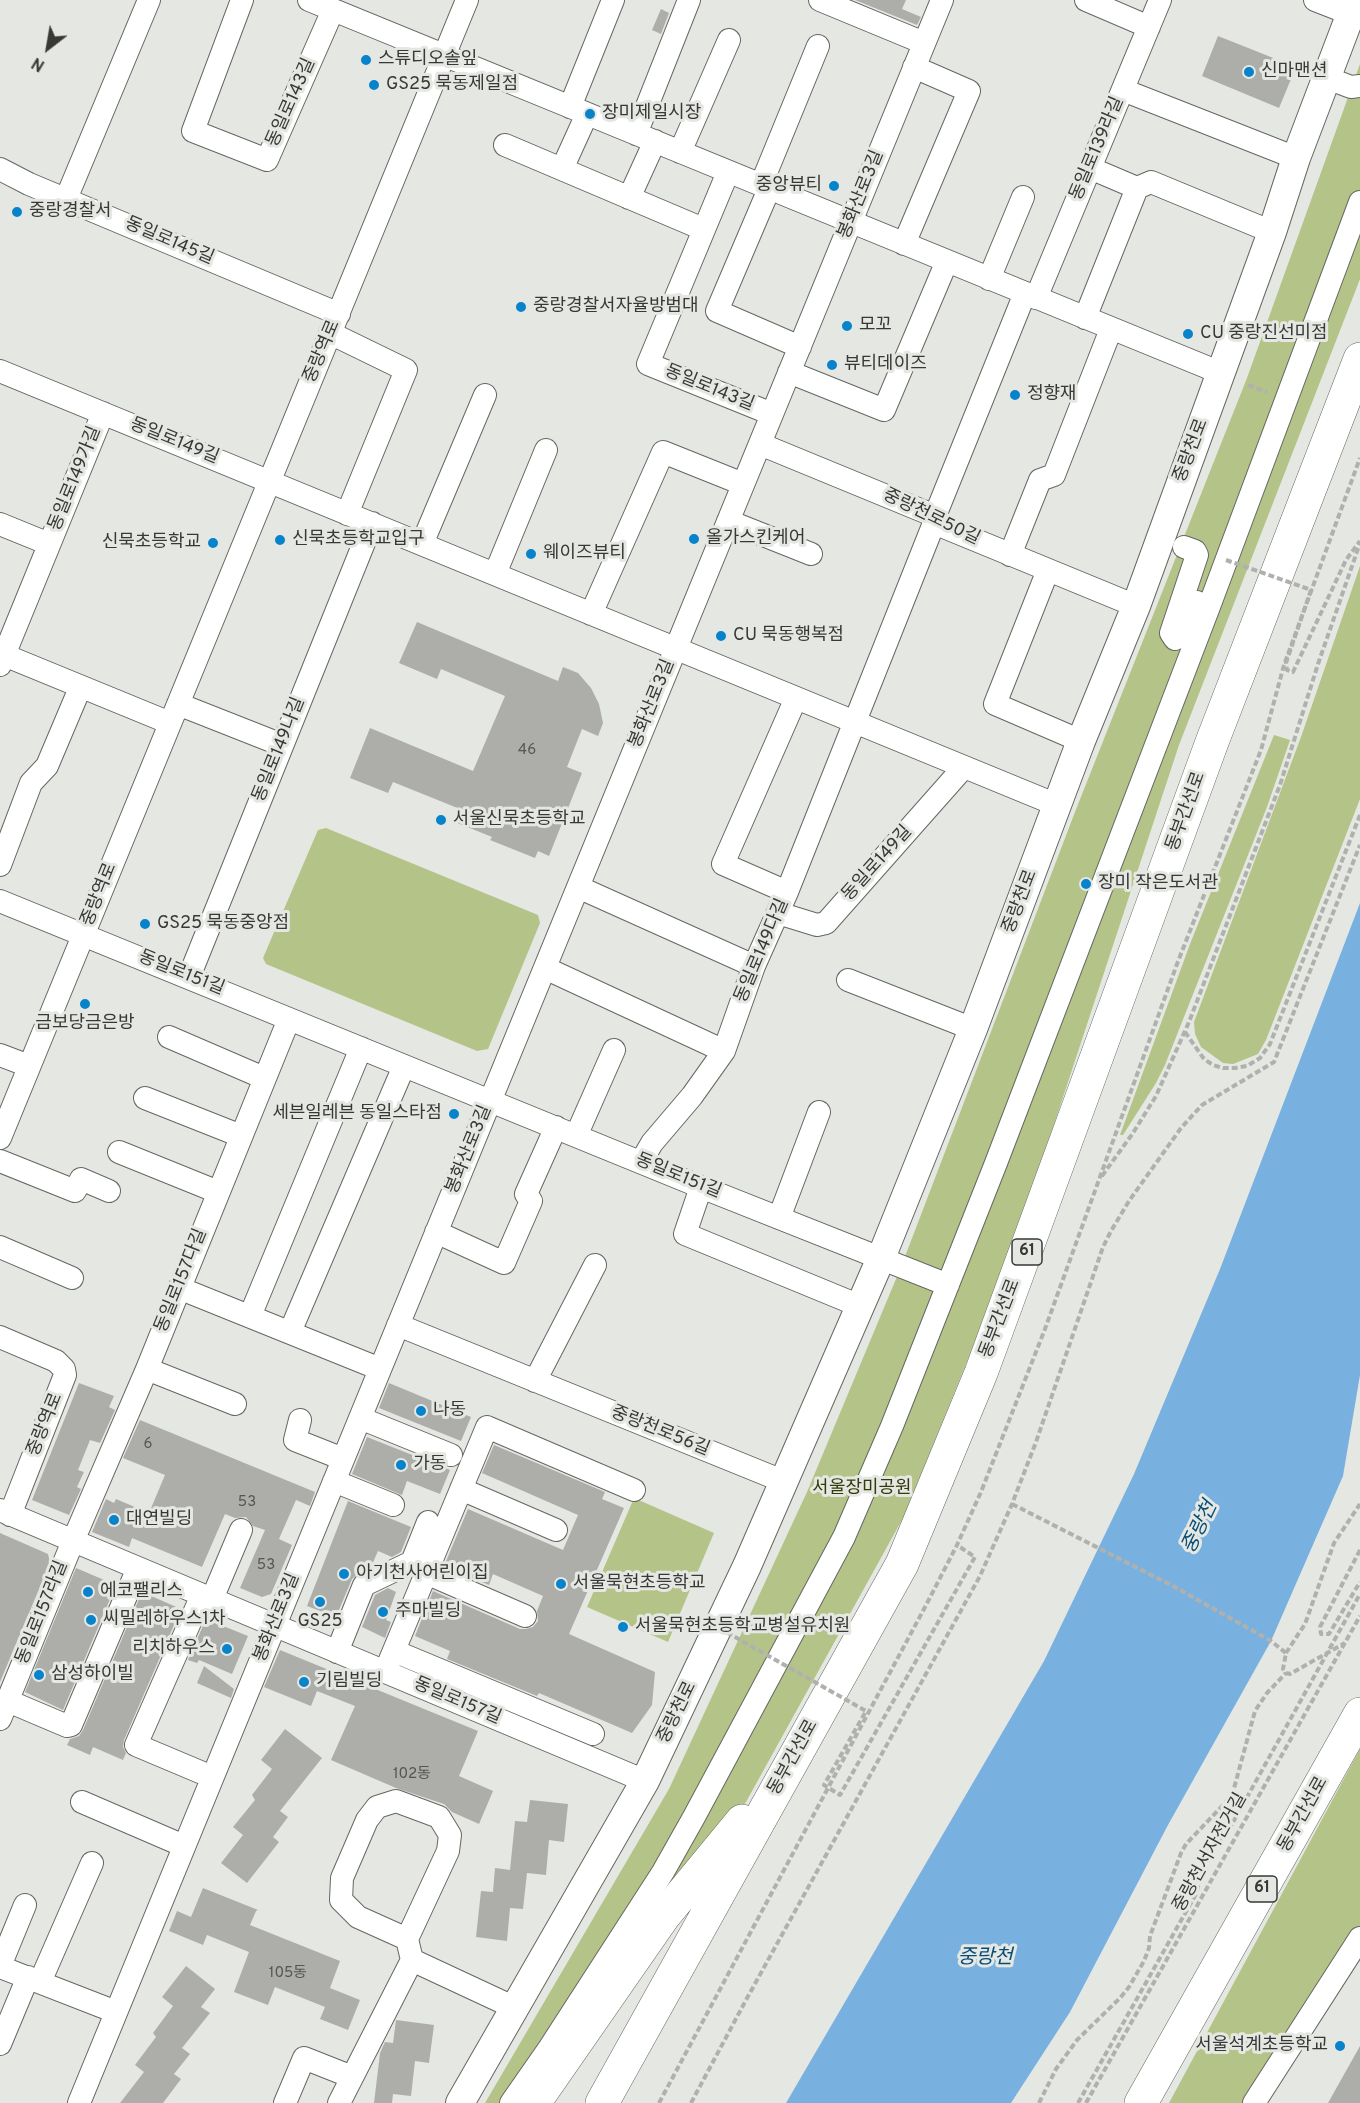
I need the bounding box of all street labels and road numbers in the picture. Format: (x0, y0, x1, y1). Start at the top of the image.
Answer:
street label: 동일로143길 (263, 55, 321, 151)
street label: 동일로139라길 (1066, 94, 1130, 204)
street label: 봉화산로3길 (834, 148, 890, 242)
street label: 동일로145길 (121, 214, 217, 270)
street label: 중랑역로 (300, 317, 346, 387)
street label: 동일로143길 (661, 361, 757, 417)
street label: 동일로149길 (126, 414, 222, 470)
street label: 중랑천로 (1170, 416, 1214, 486)
street label: 동일로149가길 (45, 424, 107, 534)
street label: 중랑천로50길 (879, 485, 983, 551)
street label: 봉화산로3길 (625, 657, 681, 751)
street label: 동일로149나길 (249, 695, 311, 805)
street label: 동부간선로 (1163, 769, 1211, 855)
street label: 동일로149길 (838, 822, 918, 906)
street label: 중랑역로 (78, 860, 122, 930)
street label: 중랑천로 (999, 867, 1043, 937)
street label: 동일로149다길 (731, 896, 795, 1006)
street label: 동일로151길 (135, 947, 227, 1001)
street label: 봉화산로3길 (442, 1103, 498, 1197)
street label: 동일로151길 (632, 1150, 724, 1204)
street label: 동일로157다길 (151, 1226, 213, 1336)
road number: 61 (1012, 1239, 1042, 1265)
street label: 동부간선로 (976, 1276, 1026, 1362)
street label: 중랑역로 (24, 1390, 68, 1460)
street label: 중랑천로56길 (607, 1402, 713, 1462)
street label: 동일로157라길 (12, 1558, 74, 1668)
street label: 봉화산로3길 (250, 1571, 306, 1665)
street label: 동일로157길 (410, 1674, 504, 1730)
street label: 중랑천로 (654, 1678, 702, 1748)
street label: 동부간선로 (764, 1717, 824, 1799)
street label: 동부간선로 (1274, 1774, 1334, 1856)
street label: 중랑천서자전거길 (1169, 1790, 1253, 1916)
road number: 61 (1247, 1876, 1277, 1902)

